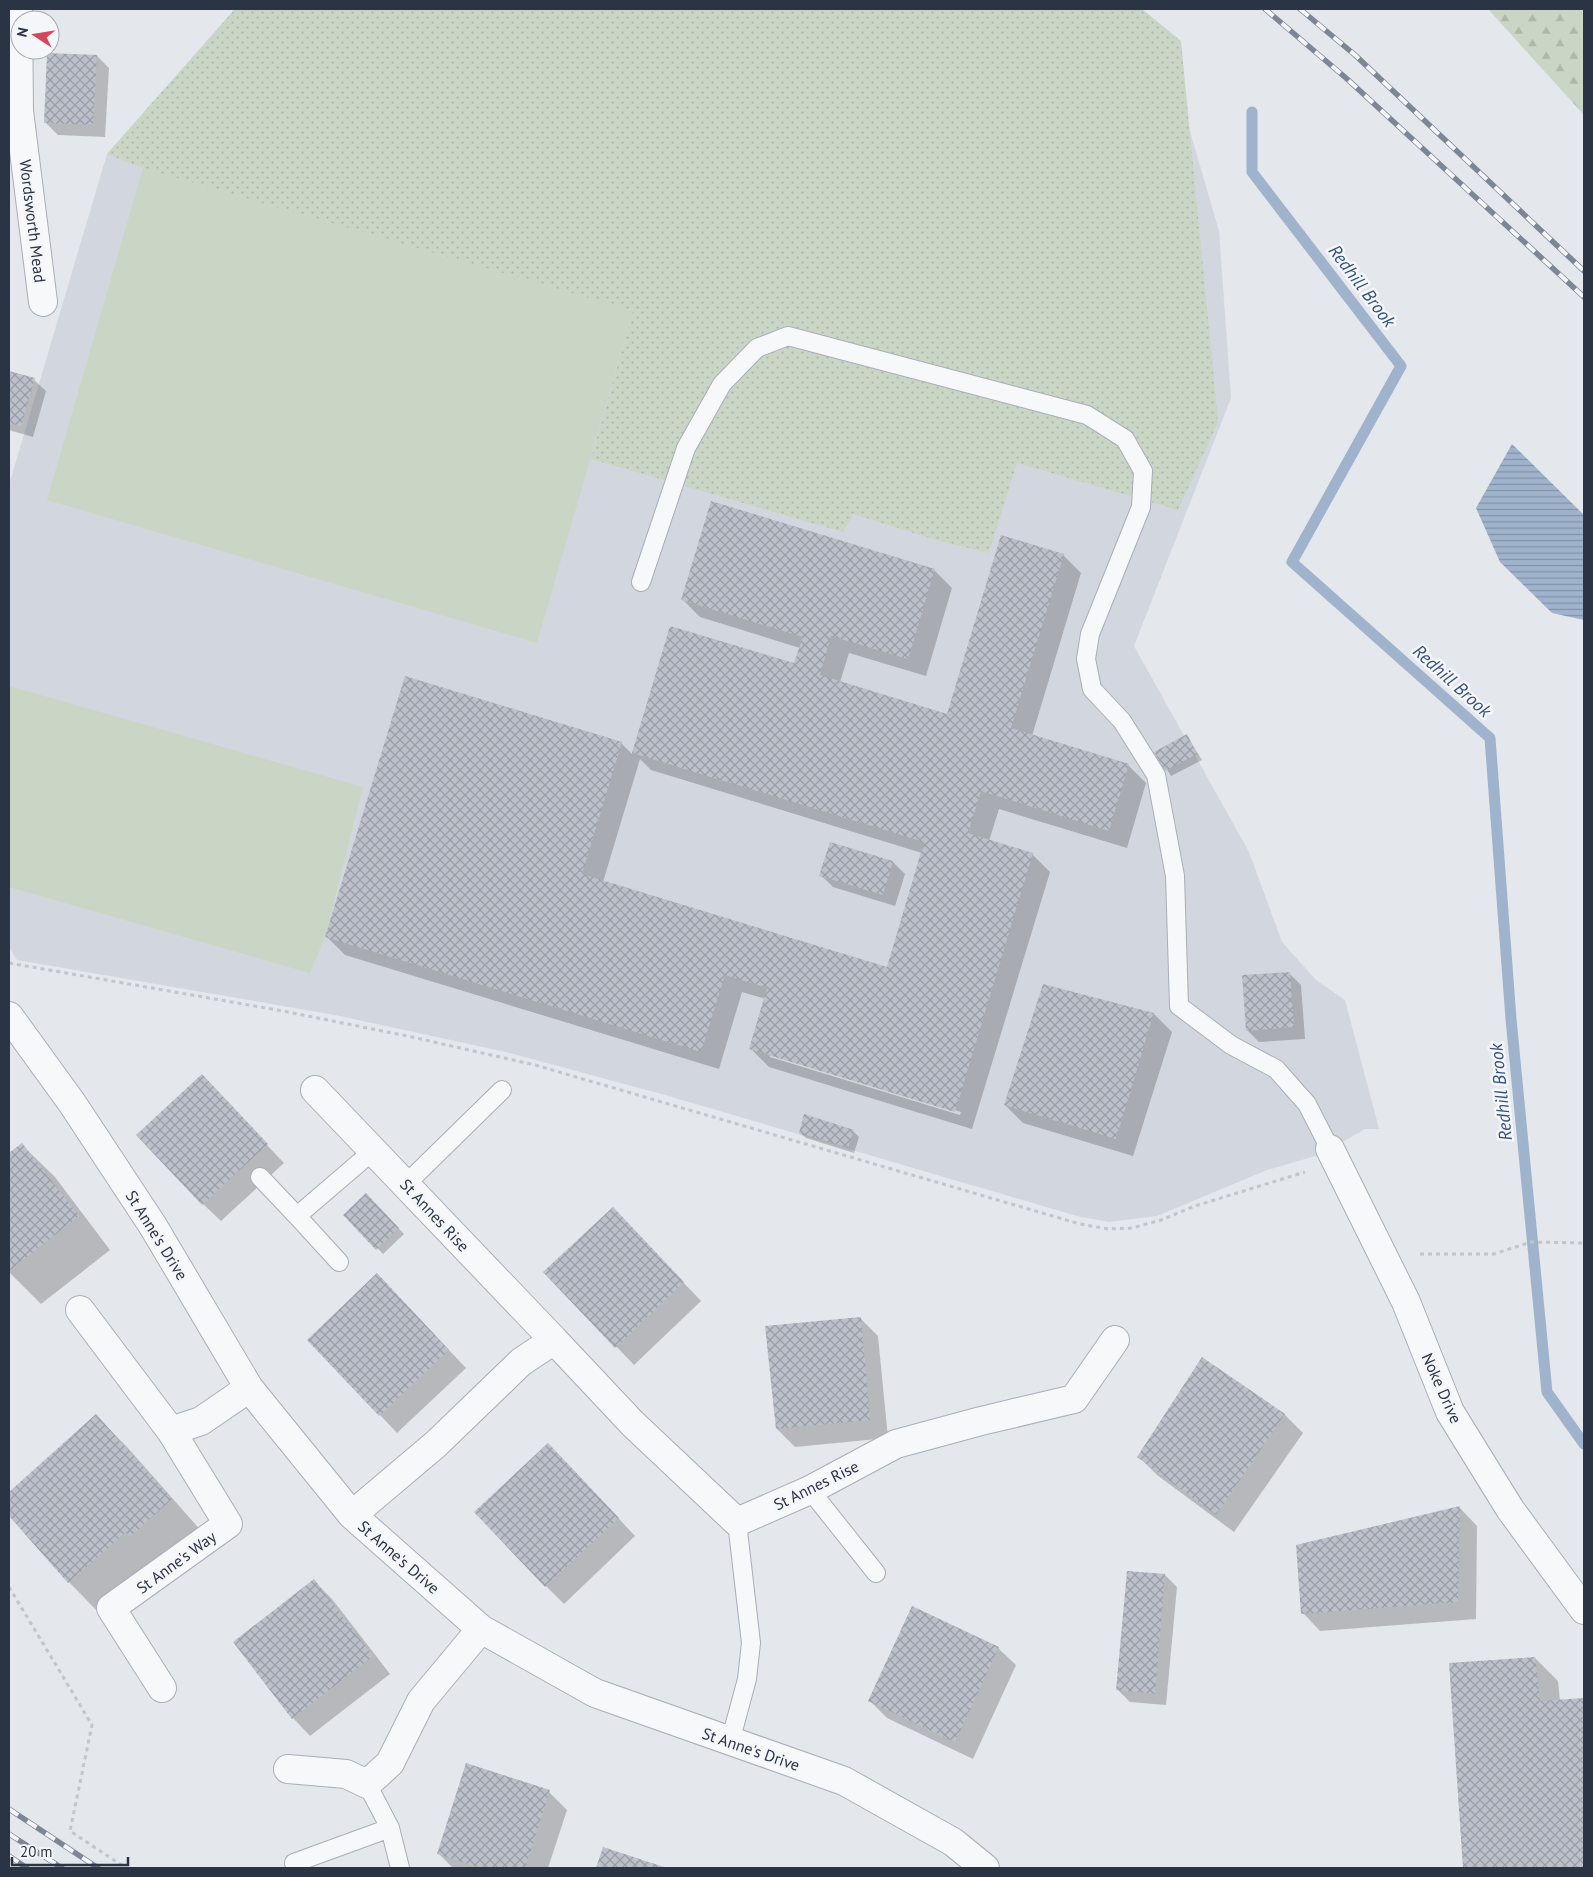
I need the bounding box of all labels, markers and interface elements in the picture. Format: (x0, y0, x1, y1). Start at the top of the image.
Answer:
north arrow (10, 10, 60, 60)
text: N (13, 26, 32, 39)
street label: Wordsworth Mead (16, 158, 50, 284)
water label: Redhill Brook (1324, 240, 1401, 332)
water label: Redhill Brook (1408, 639, 1497, 722)
water label: Redhill Brook (1484, 1041, 1517, 1142)
street label: St Annes Rise (396, 1174, 474, 1256)
street label: St Anne's Drive (122, 1187, 192, 1283)
street label: Noke Drive (1418, 1350, 1466, 1426)
street label: St Annes Rise (770, 1456, 862, 1514)
street label: St Anne's Drive (354, 1516, 444, 1598)
street label: St Anne's Way (132, 1526, 220, 1598)
street label: St Anne's Drive (700, 1723, 802, 1775)
scale bar (12, 1834, 129, 1866)
text: 20 m (20, 1842, 53, 1861)

